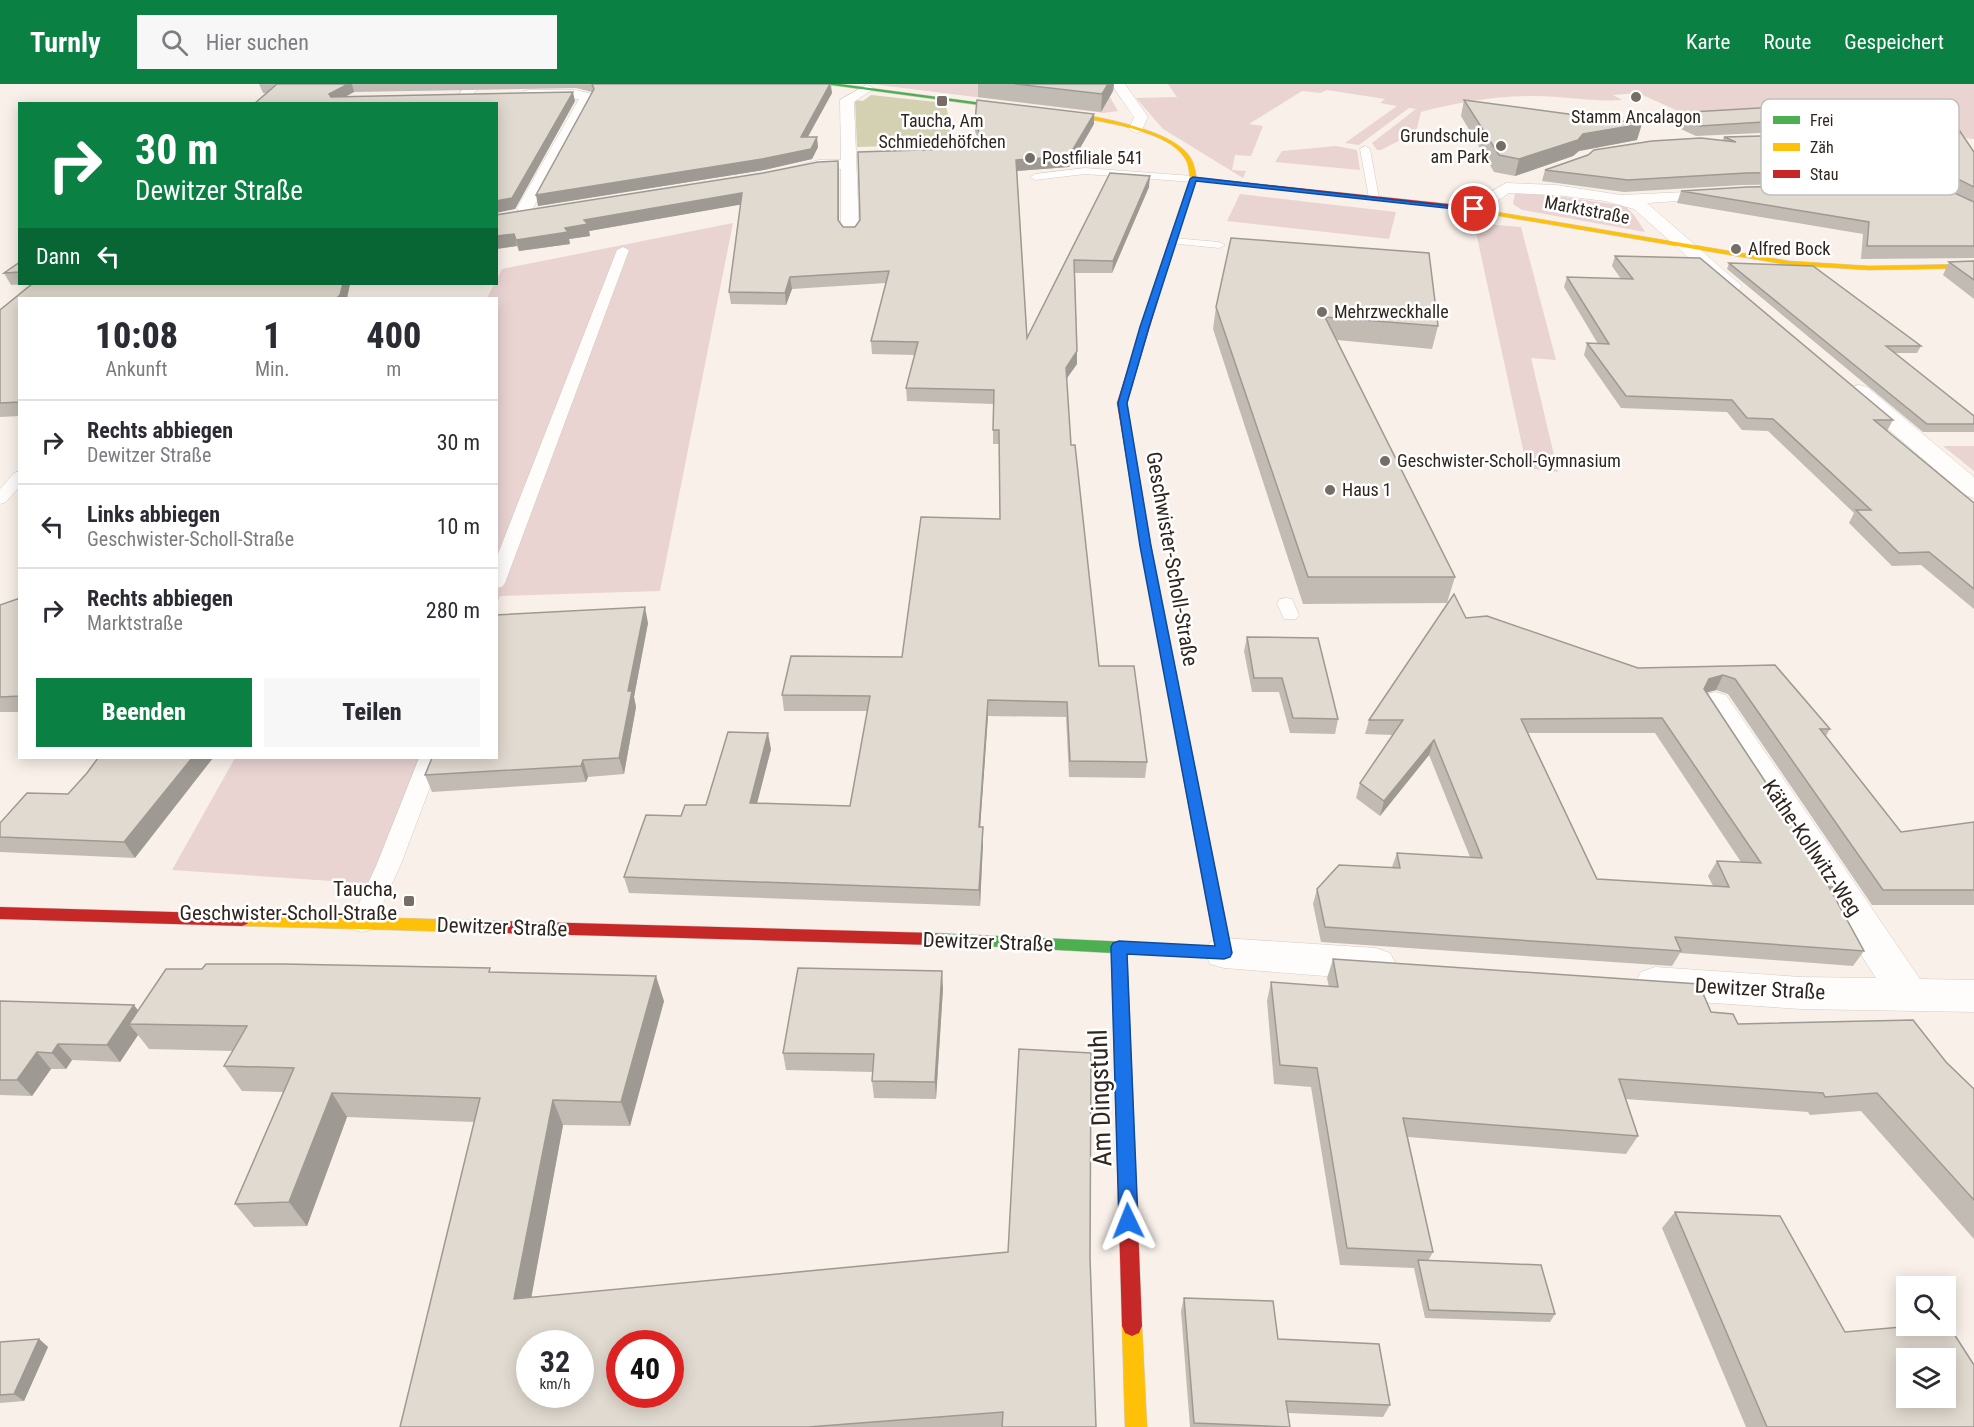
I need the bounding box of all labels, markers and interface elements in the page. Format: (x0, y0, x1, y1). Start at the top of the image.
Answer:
search box (137, 15, 557, 69)
text: Turnly (30, 26, 101, 59)
icon: search (158, 26, 191, 59)
text: Hier suchen (206, 30, 309, 55)
text: Karte (1686, 30, 1730, 54)
text: Route (1763, 30, 1811, 54)
text: Gespeichert (1844, 30, 1944, 54)
marker: Stamm Ancalagon (1629, 90, 1643, 104)
marker: Taucha, Am Schmiedehöfchen (935, 94, 949, 108)
legend (1761, 99, 1959, 195)
place label: Stamm Ancalagon (1571, 106, 1701, 127)
place label: Taucha, Am Schmiedehöfchen (878, 110, 1006, 152)
text: Frei (1810, 111, 1833, 130)
text: 30 m (135, 125, 218, 174)
place label: Grundschule am Park (1400, 125, 1489, 167)
icon: right (36, 126, 114, 204)
text: Zäh (1810, 138, 1834, 157)
marker: Grundschule am Park (1494, 139, 1508, 153)
place label: Postfiliale 541 (1042, 147, 1144, 168)
marker: Postfiliale 541 (1023, 151, 1037, 165)
text: Stau (1810, 165, 1838, 184)
text: Dewitzer Straße (135, 175, 303, 207)
pin (1448, 183, 1499, 234)
street label: Marktstraße (1543, 191, 1631, 228)
icon: arrive (1457, 192, 1490, 225)
place label: Alfred Bock (1748, 238, 1830, 259)
icon: left (92, 240, 125, 273)
marker: Alfred Bock (1729, 242, 1743, 256)
text: Dann (36, 244, 80, 269)
place label: Mehrzweckhalle (1334, 301, 1449, 322)
marker: Mehrzweckhalle (1315, 305, 1329, 319)
text: 10:08 (95, 315, 178, 357)
text: 1 (263, 315, 281, 357)
text: 400 (366, 315, 421, 357)
text: Ankunft (106, 357, 167, 381)
text: Min. (255, 357, 290, 381)
text: m (386, 357, 401, 381)
text: Rechts abbiegen (87, 418, 233, 443)
icon: right (36, 426, 69, 459)
text: 30 m (437, 430, 480, 455)
text: Dewitzer Straße (87, 443, 211, 467)
street label: Geschwister-Scholl-Straße (1141, 450, 1203, 668)
place label: Geschwister-Scholl-Gymnasium (1397, 450, 1621, 471)
marker: Geschwister-Scholl-Gymnasium (1378, 454, 1392, 468)
place label: Haus 1 (1342, 479, 1392, 500)
marker: Haus 1 (1323, 483, 1337, 497)
text: Links abbiegen (87, 502, 220, 527)
icon: left (36, 510, 69, 543)
text: 10 m (437, 514, 480, 539)
text: Geschwister-Scholl-Straße (87, 527, 294, 551)
text: Rechts abbiegen (87, 586, 233, 611)
icon: right (36, 594, 69, 627)
text: 280 m (426, 598, 480, 623)
text: Marktstraße (87, 611, 183, 635)
button: Beenden (36, 678, 252, 747)
button: Teilen (264, 678, 480, 747)
street label: Käthe-Kollwitz-Weg (1758, 775, 1866, 921)
place label: Taucha, Geschwister-Scholl-Straße (180, 877, 397, 925)
marker: Taucha, Geschwister-Scholl-Straße (402, 894, 416, 908)
street label: Dewitzer Straße (436, 913, 568, 941)
street label: Dewitzer Straße (922, 928, 1054, 956)
street label: Dewitzer Straße (1694, 974, 1826, 1004)
street label: Am Dingstuhl (1083, 1029, 1117, 1167)
position arrow (1096, 1189, 1160, 1253)
map controls (1896, 1276, 1956, 1408)
button: search (1896, 1276, 1956, 1336)
speed limit sign: 40 (606, 1330, 684, 1408)
text: 32 (540, 1344, 570, 1379)
button: layers (1896, 1348, 1956, 1408)
text: km/h (540, 1375, 570, 1393)

